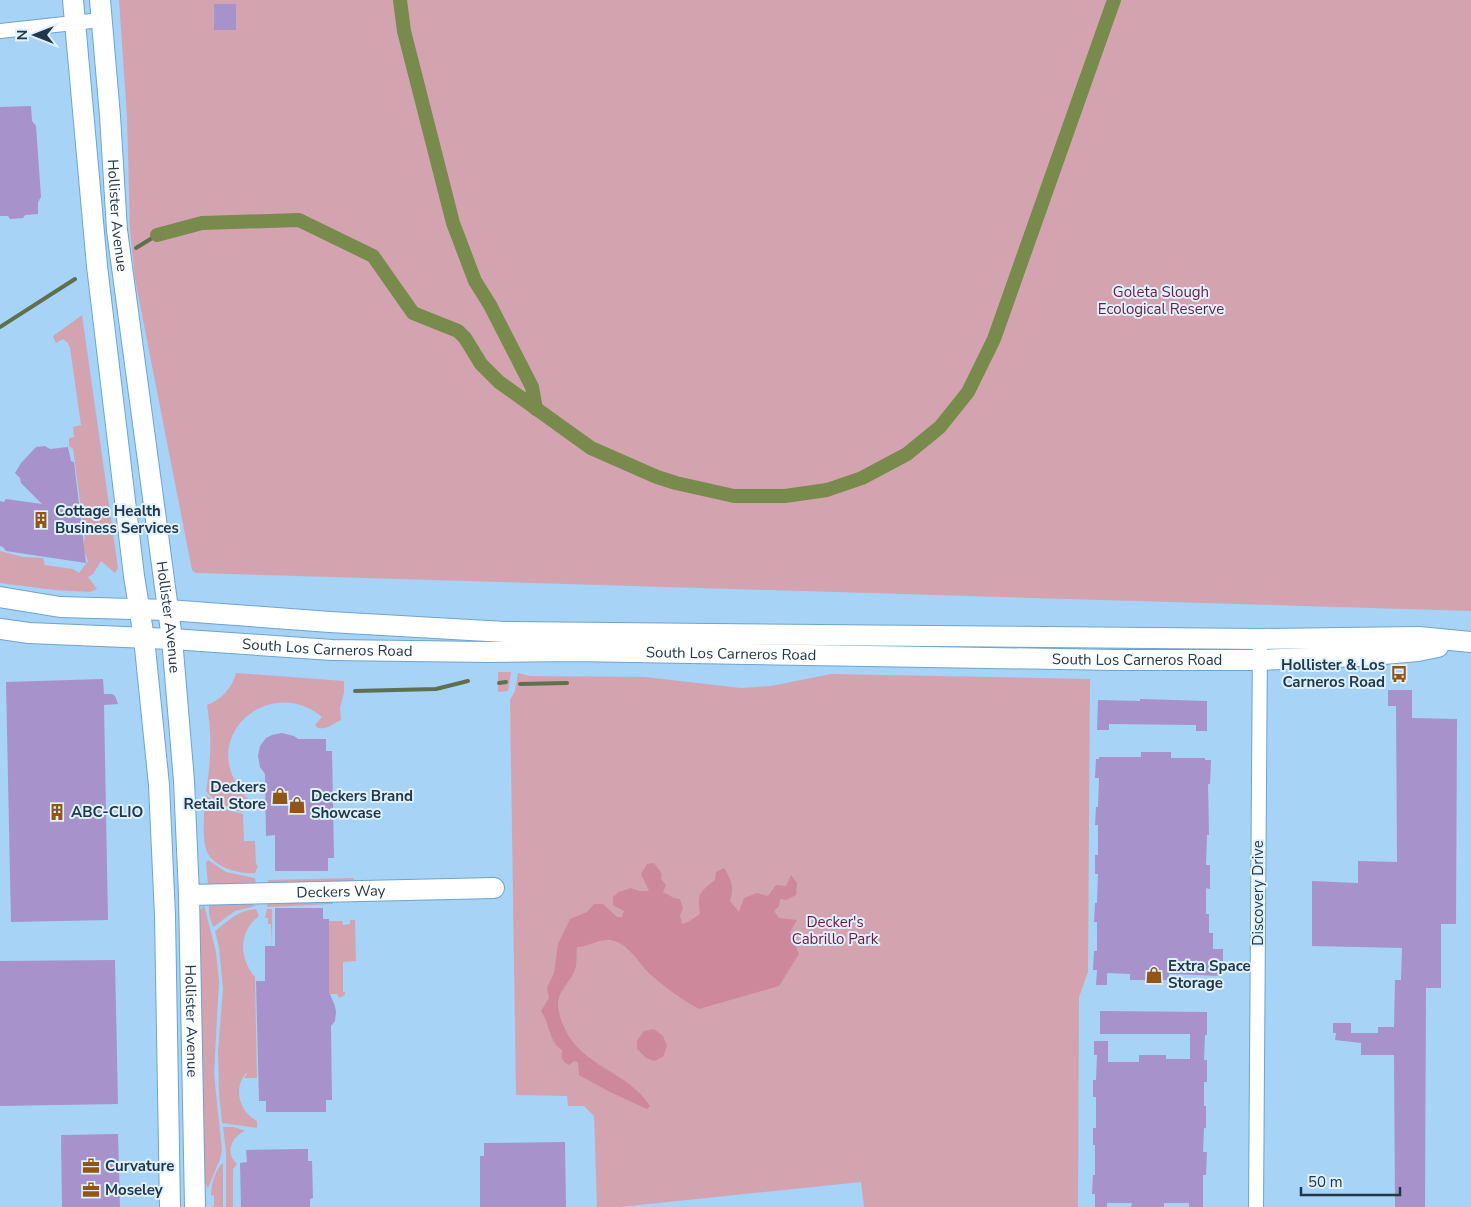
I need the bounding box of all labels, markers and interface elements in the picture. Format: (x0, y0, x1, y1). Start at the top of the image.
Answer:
north arrow (10, 10, 60, 60)
text: N (13, 30, 32, 40)
street label: Hollister Avenue (103, 158, 132, 273)
park label: Goleta Slough Ecological Reserve (1098, 282, 1224, 319)
place label: Cottage Health Business Services (55, 501, 179, 538)
building icon: Cottage Health Business Services (31, 510, 51, 530)
street label: Hollister Avenue (152, 560, 185, 674)
street label: South Los Carneros Road (242, 634, 413, 661)
street label: South Los Carneros Road (646, 642, 817, 665)
street label: South Los Carneros Road (1052, 649, 1222, 670)
place label: Hollister & Los Carneros Road (1281, 655, 1385, 692)
bus stop icon: Hollister & Los Carneros Road (1389, 664, 1409, 684)
place label: Deckers Retail Store (184, 777, 266, 814)
shop icon: Deckers Retail Store (270, 786, 290, 806)
place label: Deckers Brand Showcase (311, 786, 413, 823)
shop icon: Deckers Brand Showcase (287, 795, 307, 815)
building icon: ABC-CLIO (47, 802, 67, 822)
place label: ABC-CLIO (71, 802, 143, 822)
street label: Discovery Drive (1248, 840, 1268, 946)
street label: Deckers Way (296, 880, 386, 903)
park label: Decker's Cabrillo Park (792, 912, 879, 949)
place label: Extra Space Storage (1168, 956, 1251, 993)
street label: Hollister Avenue (180, 964, 203, 1078)
shop icon: Extra Space Storage (1144, 965, 1164, 985)
office icon: Curvature (81, 1156, 101, 1176)
place label: Curvature (105, 1156, 174, 1176)
scale bar (1301, 1164, 1400, 1196)
text: 50 m (1308, 1172, 1343, 1192)
office icon: Moseley (81, 1180, 101, 1200)
place label: Moseley (105, 1180, 163, 1200)

